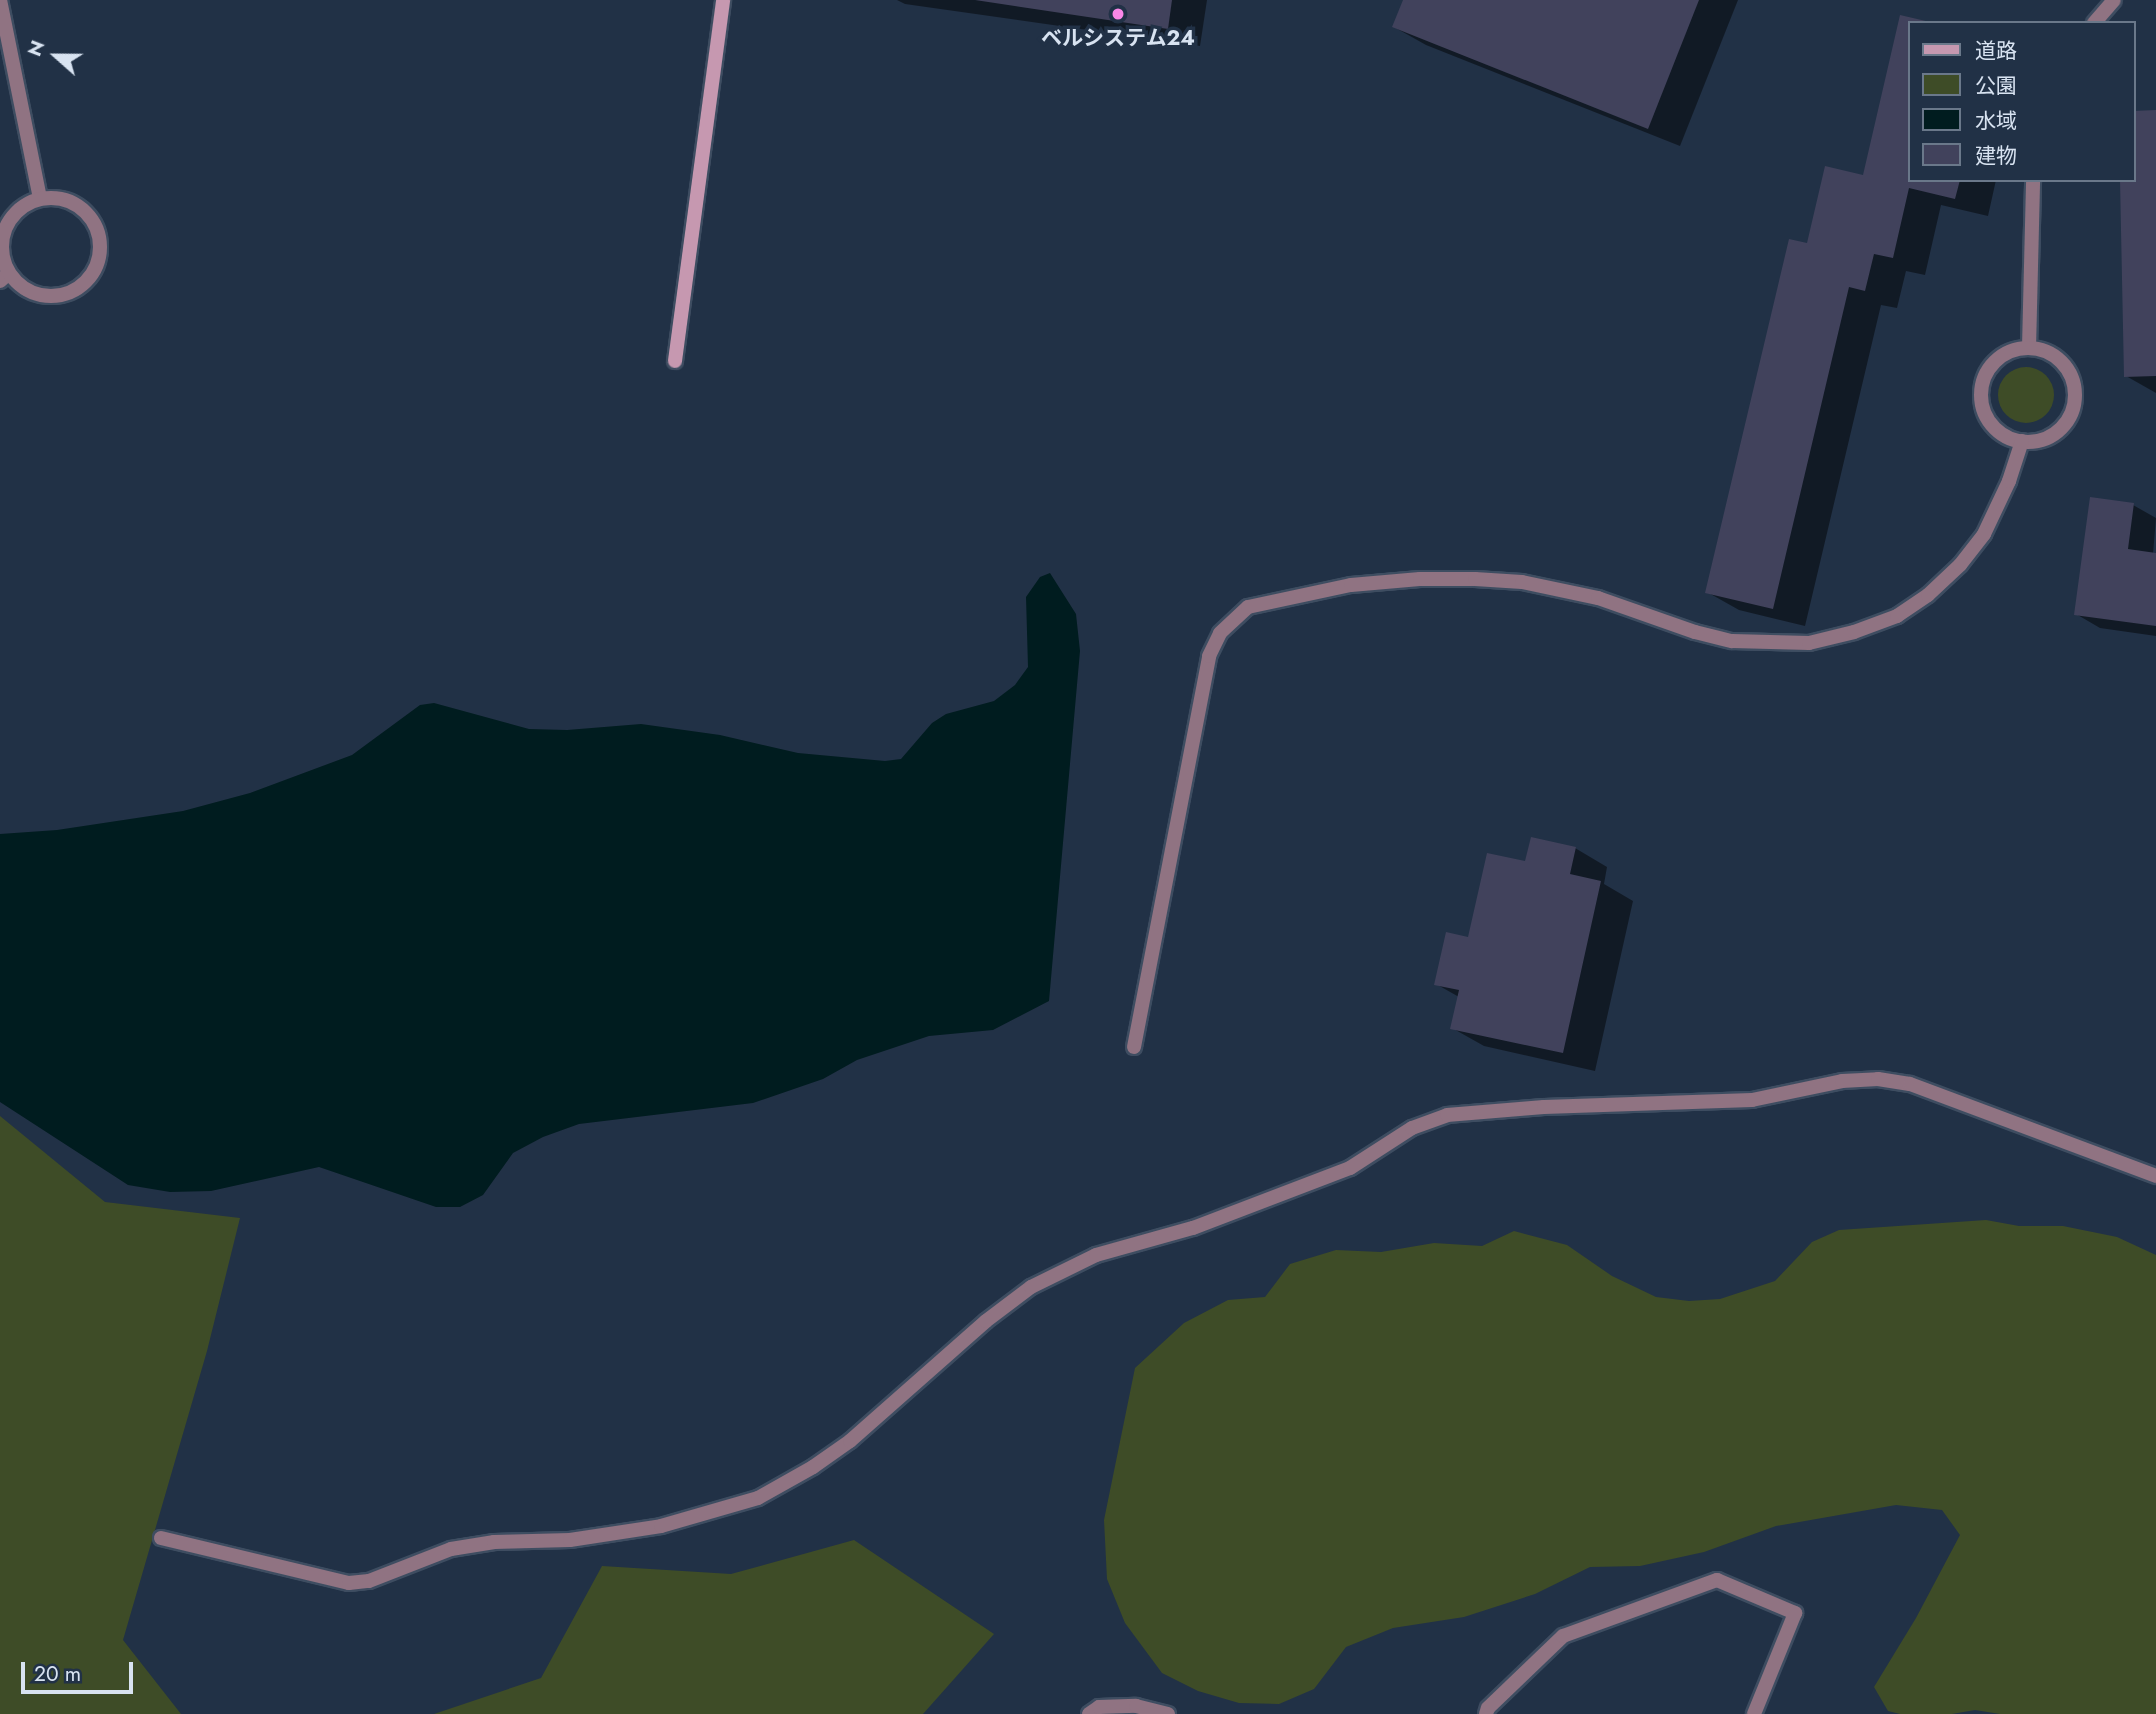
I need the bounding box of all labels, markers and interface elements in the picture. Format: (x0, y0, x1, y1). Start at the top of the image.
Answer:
marker: ベルシステム24 (1110, 6, 1126, 22)
north arrow (21, 21, 91, 91)
legend (1908, 21, 2135, 182)
place label: ベルシステム24 (1041, 25, 1195, 51)
text: N (21, 36, 51, 60)
text: 道路 (1975, 36, 2017, 66)
text: 公園 (1975, 71, 2017, 101)
text: 水域 (1975, 106, 2017, 136)
text: 建物 (1975, 141, 2017, 171)
scale bar (24, 1648, 136, 1692)
text: 20 m (34, 1659, 81, 1689)

